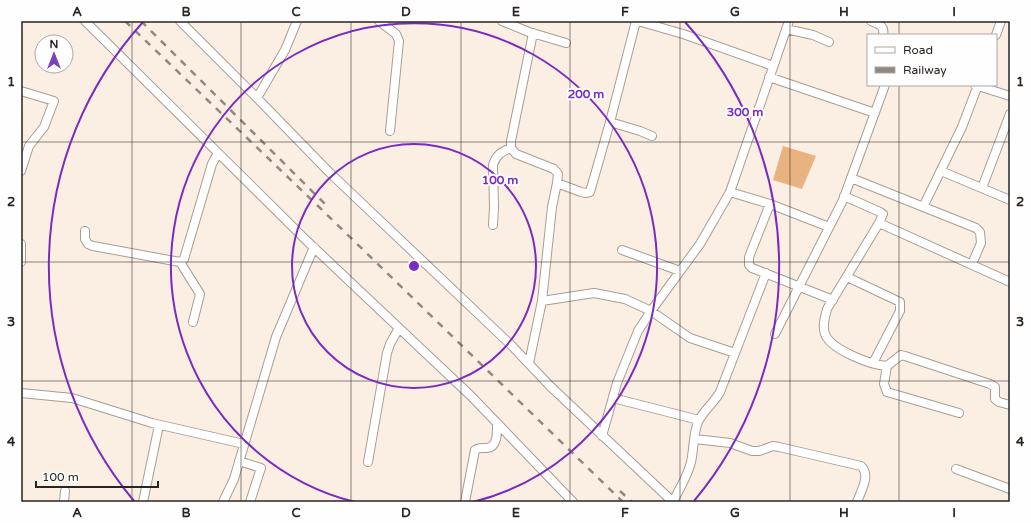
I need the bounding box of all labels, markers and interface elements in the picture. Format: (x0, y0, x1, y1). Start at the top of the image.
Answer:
text: A (72, 4, 82, 20)
text: B (181, 4, 191, 20)
text: C (291, 4, 301, 20)
text: D (401, 4, 411, 20)
text: E (512, 4, 520, 20)
text: F (621, 4, 629, 20)
text: G (730, 4, 740, 20)
text: H (839, 4, 849, 20)
text: I (952, 4, 956, 20)
north arrow (34, 34, 74, 74)
legend (867, 34, 997, 86)
text: N (50, 38, 58, 51)
text: Road (903, 43, 933, 57)
text: Railway (903, 63, 947, 77)
text: 1 (7, 74, 15, 90)
text: 1 (1016, 74, 1024, 90)
text: 200 m (568, 87, 604, 101)
text: 300 m (727, 105, 763, 119)
text: 100 m (482, 173, 518, 187)
text: 2 (7, 194, 15, 210)
text: 2 (1016, 194, 1024, 210)
centre of rings (407, 259, 421, 273)
text: 3 (7, 314, 15, 330)
text: 3 (1016, 314, 1024, 330)
text: 4 (7, 434, 16, 450)
text: 4 (1016, 434, 1025, 450)
scale bar (36, 463, 158, 489)
text: 100 m (42, 470, 79, 484)
text: A (72, 505, 82, 521)
text: B (181, 505, 191, 521)
text: C (291, 505, 301, 521)
text: D (401, 505, 411, 521)
text: E (512, 505, 520, 521)
text: F (621, 505, 629, 521)
text: G (730, 505, 740, 521)
text: H (839, 505, 849, 521)
text: I (952, 505, 956, 521)

